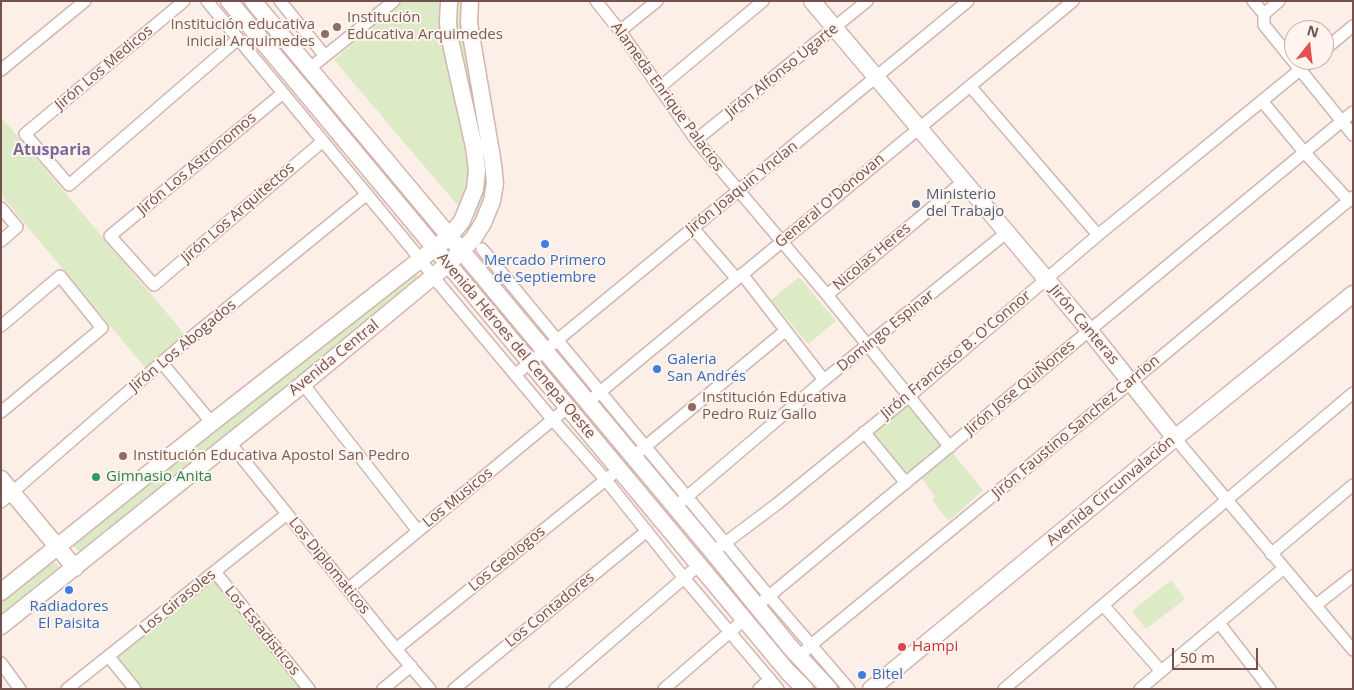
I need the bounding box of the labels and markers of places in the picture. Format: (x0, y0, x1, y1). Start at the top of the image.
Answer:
place label: Institución Educativa Arquimedes (347, 9, 503, 44)
place label: Institución educativa inicial Arquimedes (170, 16, 315, 51)
marker: Institución Educativa Arquimedes (331, 21, 343, 33)
marker: Institución educativa inicial Arquimedes (319, 28, 331, 40)
place label: Ministerio del Trabajo (926, 186, 1004, 221)
marker: Ministerio del Trabajo (910, 198, 922, 210)
marker: Mercado Primero de Septiembre (539, 238, 551, 250)
place label: Mercado Primero de Septiembre (484, 252, 606, 287)
place label: Galeria San Andrés (667, 351, 746, 386)
marker: Galeria San Andrés (651, 363, 663, 375)
place label: Institución Educativa Pedro Ruiz Gallo (702, 389, 846, 424)
marker: Institución Educativa Pedro Ruiz Gallo (686, 401, 698, 413)
place label: Institución Educativa Apostol San Pedro (133, 447, 410, 465)
marker: Institución Educativa Apostol San Pedro (117, 450, 129, 462)
place label: Gimnasio Anita (106, 468, 212, 486)
marker: Gimnasio Anita (90, 471, 102, 483)
marker: Radiadores El Paisita (63, 584, 75, 596)
place label: Radiadores El Paisita (30, 598, 108, 633)
place label: Hampi (912, 638, 958, 656)
marker: Hampi (896, 641, 908, 653)
place label: Bitel (872, 666, 903, 684)
marker: Bitel (856, 669, 868, 681)

